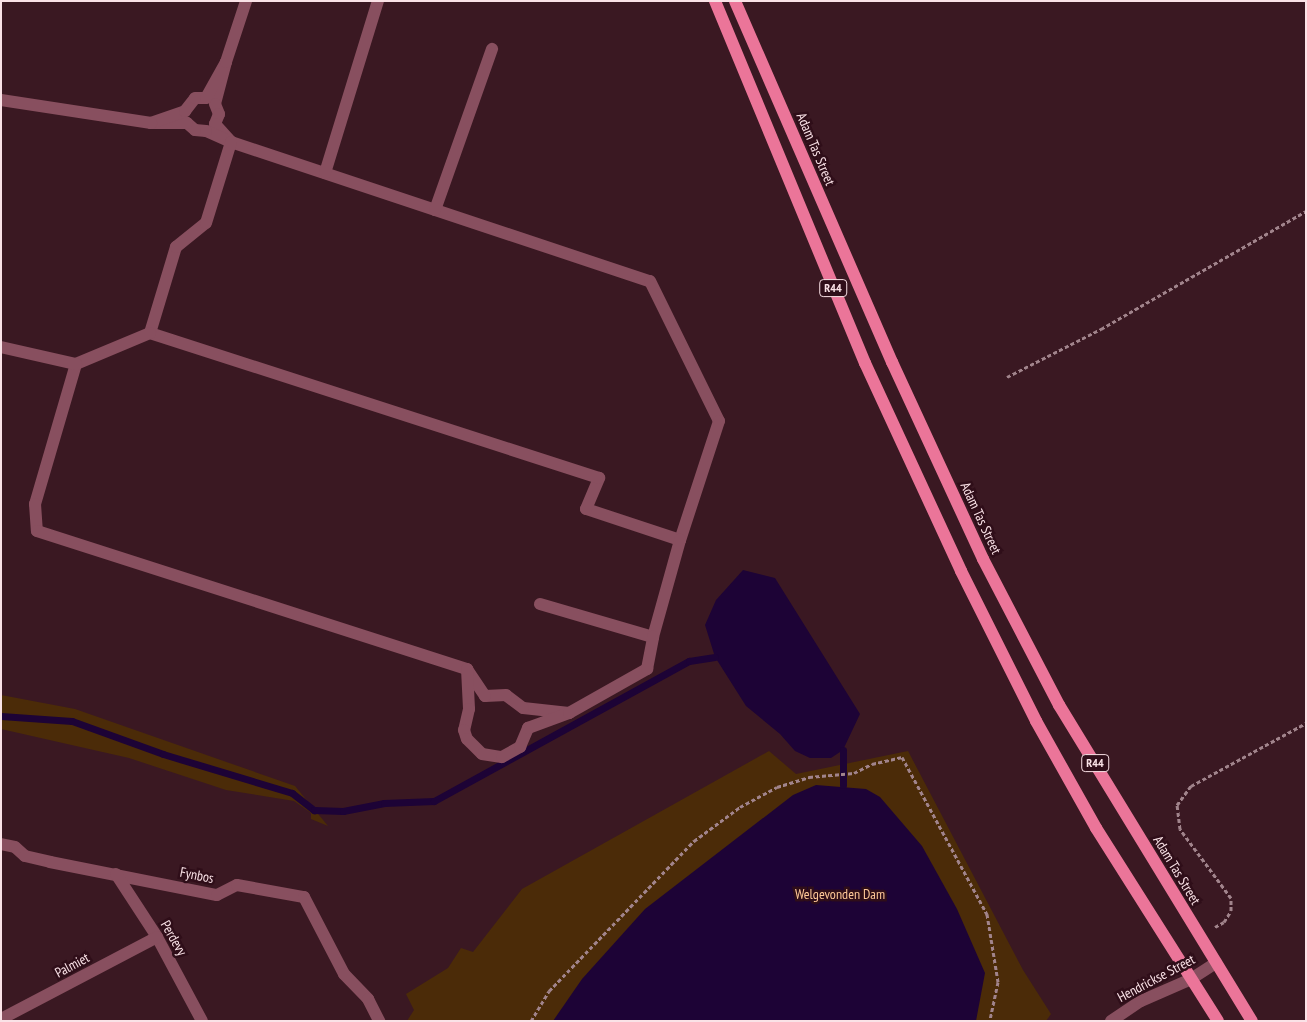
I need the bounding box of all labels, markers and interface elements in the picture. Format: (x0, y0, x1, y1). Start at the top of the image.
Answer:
street label: Adam Tas Street (793, 110, 839, 188)
road number: R44 (818, 278, 848, 298)
street label: Adam Tas Street (957, 479, 1005, 557)
road number: R44 (1080, 754, 1110, 772)
street label: Adam Tas Street (1150, 832, 1204, 908)
street label: Fynbos (179, 864, 215, 886)
park label: Welgevonden Dam (795, 886, 885, 902)
street label: Perdevy (157, 917, 191, 959)
street label: Palmiet (52, 949, 92, 981)
street label: Hendrickse Street (1114, 951, 1198, 1005)

